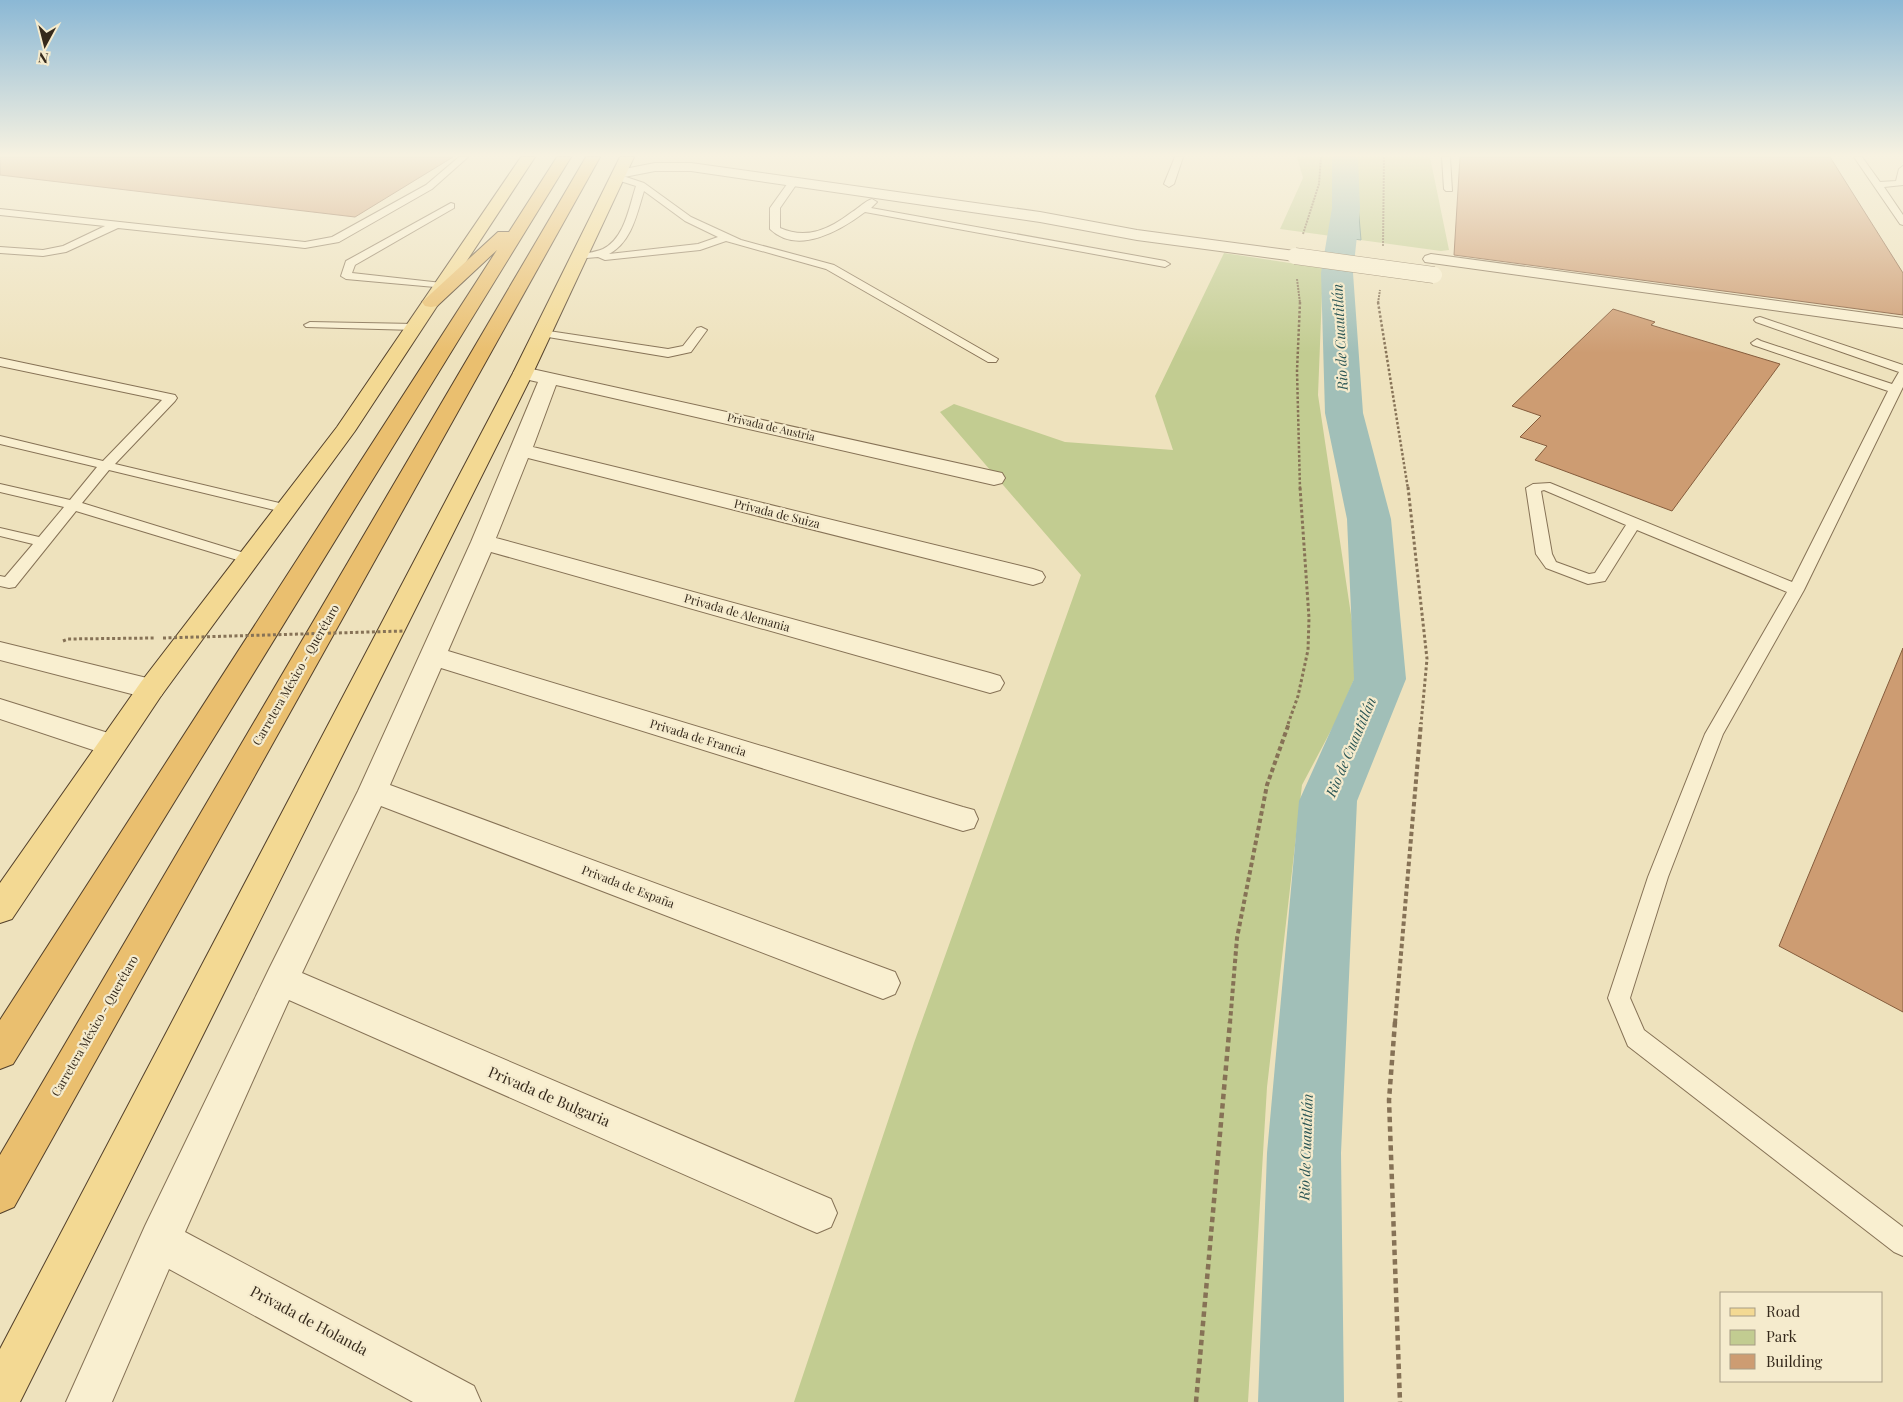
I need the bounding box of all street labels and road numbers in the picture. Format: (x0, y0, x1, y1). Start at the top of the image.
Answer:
street label: Privada de Austria (726, 409, 817, 444)
street label: Privada de Suiza (733, 495, 822, 531)
street label: Privada de Alemania (683, 589, 792, 635)
street label: Carretera México - Querétaro (248, 601, 342, 748)
street label: Privada de Francia (648, 715, 749, 759)
street label: Privada de España (580, 861, 677, 911)
street label: Carretera México - Querétaro (47, 952, 141, 1099)
street label: Privada de Bulgaria (485, 1061, 614, 1131)
street label: Privada de Holanda (247, 1281, 372, 1360)

